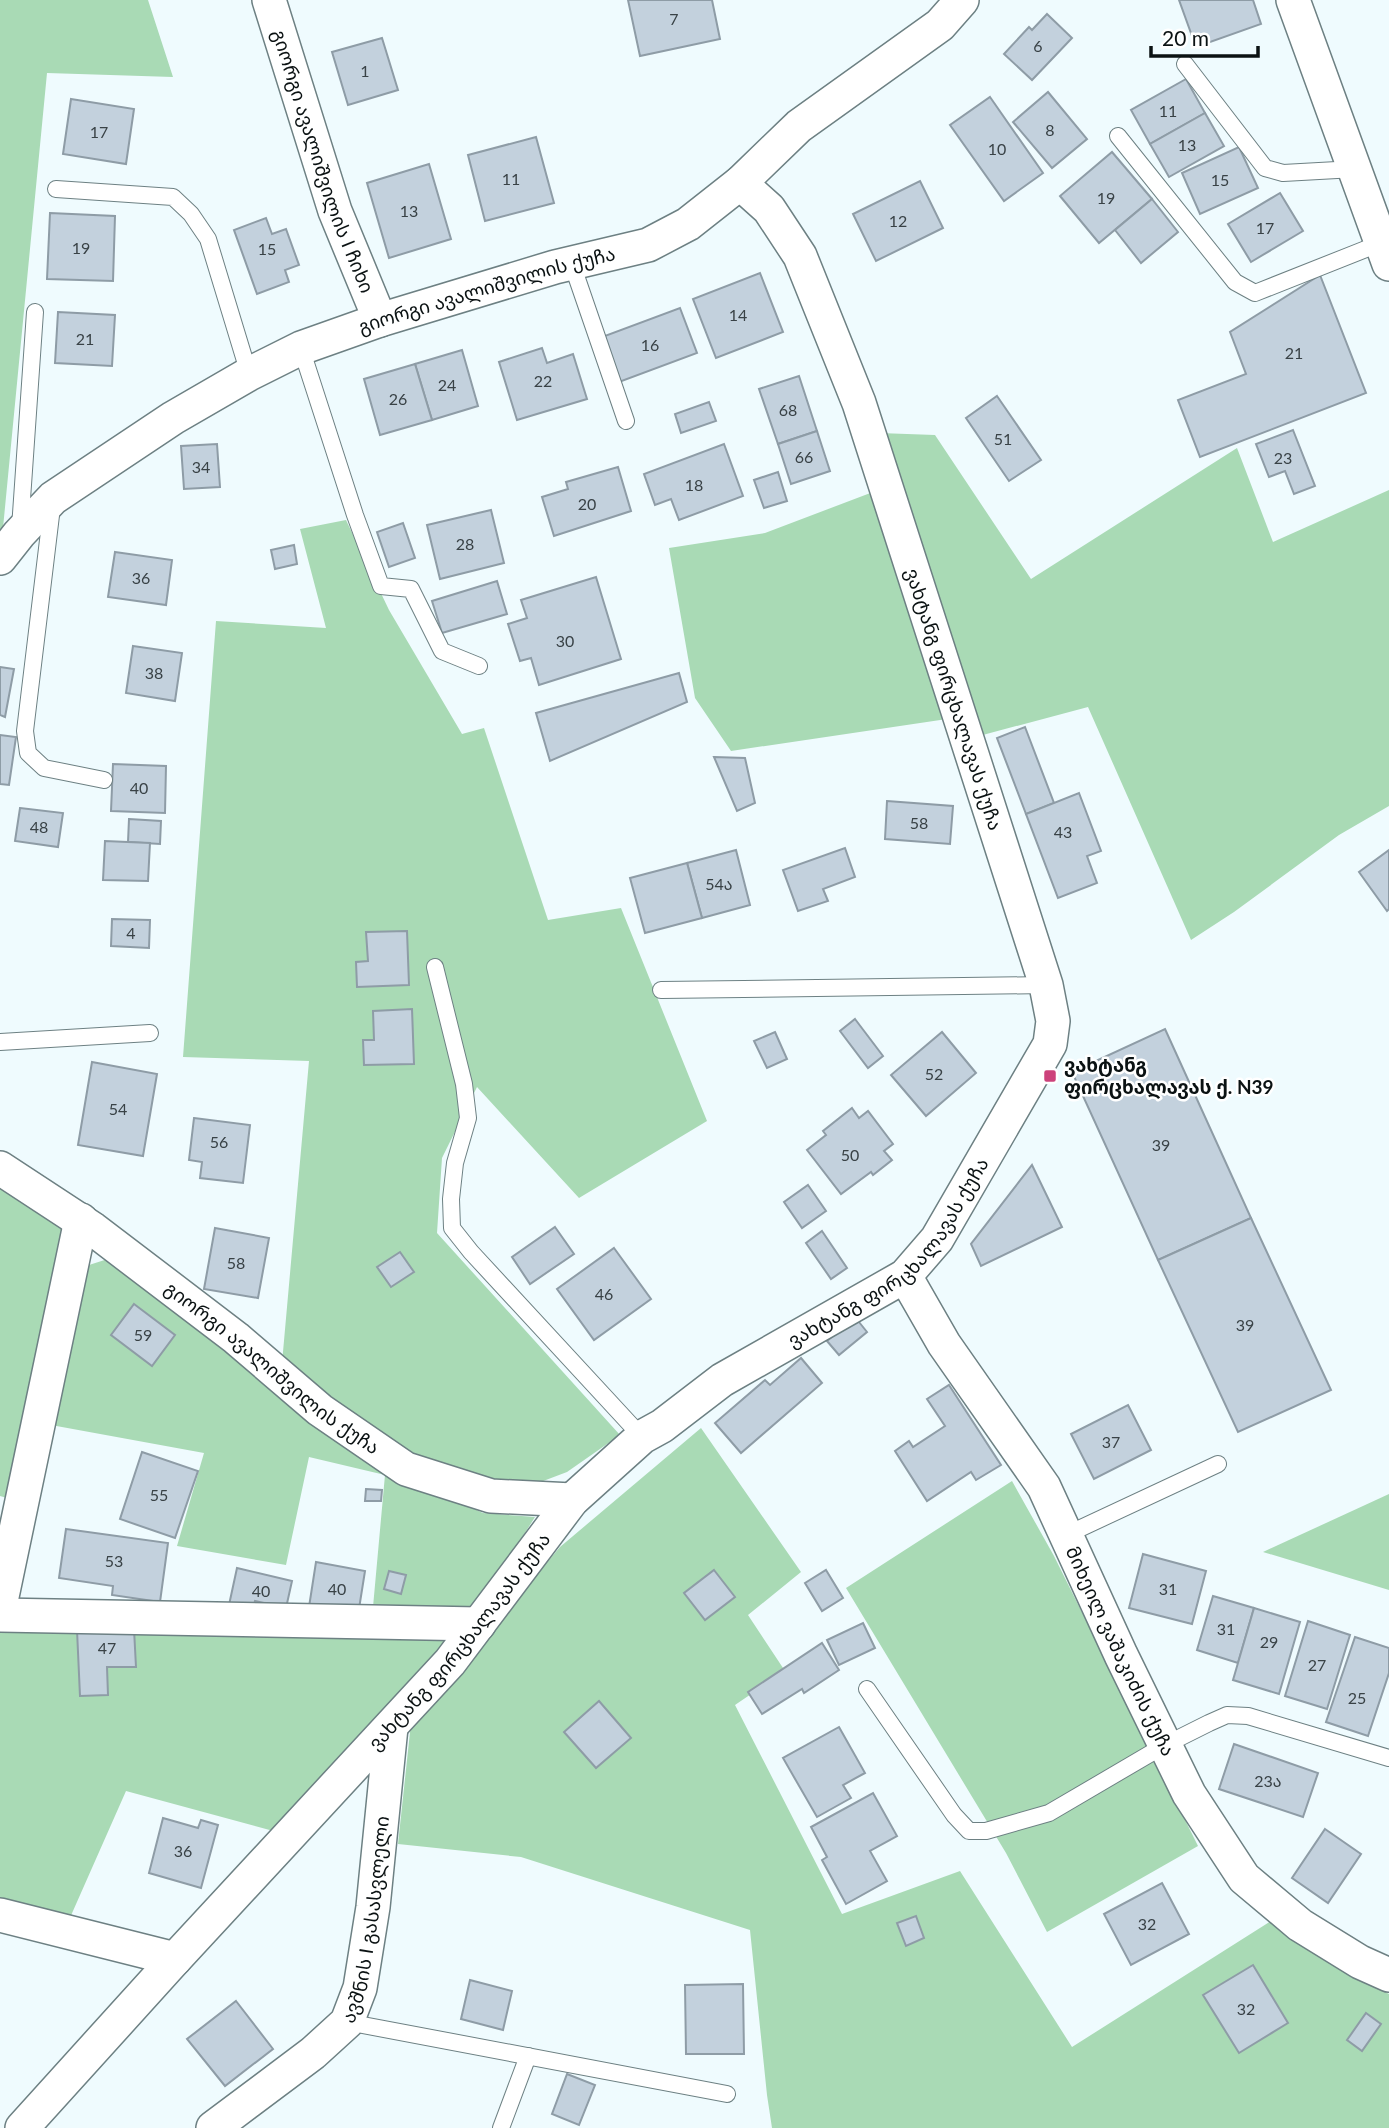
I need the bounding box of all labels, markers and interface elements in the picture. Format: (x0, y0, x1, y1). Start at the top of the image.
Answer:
house number: 7 (669, 9, 679, 28)
scale bar (1151, 14, 1258, 58)
text: 20 m (1162, 25, 1209, 50)
street label: გიორგი ავალიშვილის I ჩიხი (267, 26, 380, 296)
house number: 6 (1033, 36, 1043, 55)
house number: 1 (360, 61, 370, 80)
house number: 11 (1159, 101, 1177, 120)
house number: 8 (1045, 120, 1055, 139)
house number: 17 (90, 122, 108, 141)
house number: 13 (1178, 135, 1196, 154)
house number: 10 (988, 139, 1006, 158)
house number: 11 (502, 169, 520, 188)
house number: 15 (1211, 170, 1229, 189)
house number: 19 (1097, 188, 1115, 207)
house number: 13 (400, 201, 418, 220)
house number: 12 (889, 211, 907, 230)
house number: 17 (1256, 218, 1274, 237)
house number: 19 (72, 238, 90, 257)
house number: 15 (258, 239, 276, 258)
street label: გიორგი ავალიშვილის ქუჩა (355, 241, 617, 339)
house number: 14 (729, 305, 747, 324)
house number: 21 (76, 329, 94, 348)
house number: 16 (641, 335, 659, 354)
house number: 21 (1285, 343, 1303, 362)
house number: 22 (534, 371, 552, 390)
house number: 24 (438, 375, 456, 394)
house number: 26 (389, 389, 407, 408)
house number: 68 (779, 400, 797, 419)
house number: 51 (994, 429, 1012, 448)
house number: 66 (795, 447, 813, 466)
house number: 23 (1274, 448, 1292, 467)
house number: 34 (192, 457, 210, 476)
house number: 18 (685, 475, 703, 494)
house number: 20 (578, 494, 596, 513)
house number: 28 (456, 534, 474, 553)
street label: ვახტანგ ფირცხალავას ქუჩა (899, 565, 1008, 833)
house number: 36 (132, 568, 150, 587)
house number: 30 (556, 631, 574, 650)
house number: 38 (145, 663, 163, 682)
house number: 40 (130, 778, 148, 797)
house number: 58 (910, 813, 928, 832)
house number: 48 (30, 817, 48, 836)
house number: 43 (1054, 822, 1072, 841)
house number: 54ა (705, 874, 733, 893)
house number: 4 (126, 923, 136, 942)
place label: ვახტანგ ფირცხალავას ქ. N39 (1064, 1053, 1274, 1099)
house number: 52 (925, 1064, 943, 1083)
marker: ვახტანგ ფირცხალავას ქ. N39 (1042, 1068, 1058, 1084)
house number: 54 (109, 1099, 127, 1118)
house number: 56 (210, 1132, 228, 1151)
house number: 39 (1152, 1135, 1170, 1154)
house number: 50 (841, 1145, 859, 1164)
street label: ვახტანგ ფირცხალავას ქუჩა (783, 1153, 993, 1352)
house number: 58 (227, 1253, 245, 1272)
street label: გიორგი ავალიშვილის ქუჩა (160, 1276, 384, 1459)
house number: 46 (595, 1284, 613, 1303)
house number: 39 (1236, 1315, 1254, 1334)
house number: 59 (134, 1325, 152, 1344)
house number: 37 (1102, 1432, 1120, 1451)
house number: 55 (150, 1485, 168, 1504)
street label: ვახტანგ ფირცხალავას ქუჩა (363, 1528, 554, 1755)
street label: მიხეილ ვაშაკიძის ქუჩა (1062, 1542, 1181, 1760)
house number: 53 (105, 1551, 123, 1570)
house number: 40 (328, 1579, 346, 1598)
house number: 31 (1159, 1579, 1177, 1598)
house number: 40 (252, 1581, 270, 1600)
house number: 31 (1217, 1619, 1235, 1638)
house number: 29 (1260, 1632, 1278, 1651)
house number: 47 (98, 1638, 116, 1657)
house number: 27 (1308, 1655, 1326, 1674)
house number: 25 (1348, 1688, 1366, 1707)
house number: 23ა (1254, 1771, 1282, 1790)
street label: ავშნის I გასასვლელი (336, 1815, 394, 2026)
house number: 36 (174, 1841, 192, 1860)
house number: 32 (1138, 1914, 1156, 1933)
house number: 32 (1237, 1999, 1255, 2018)

